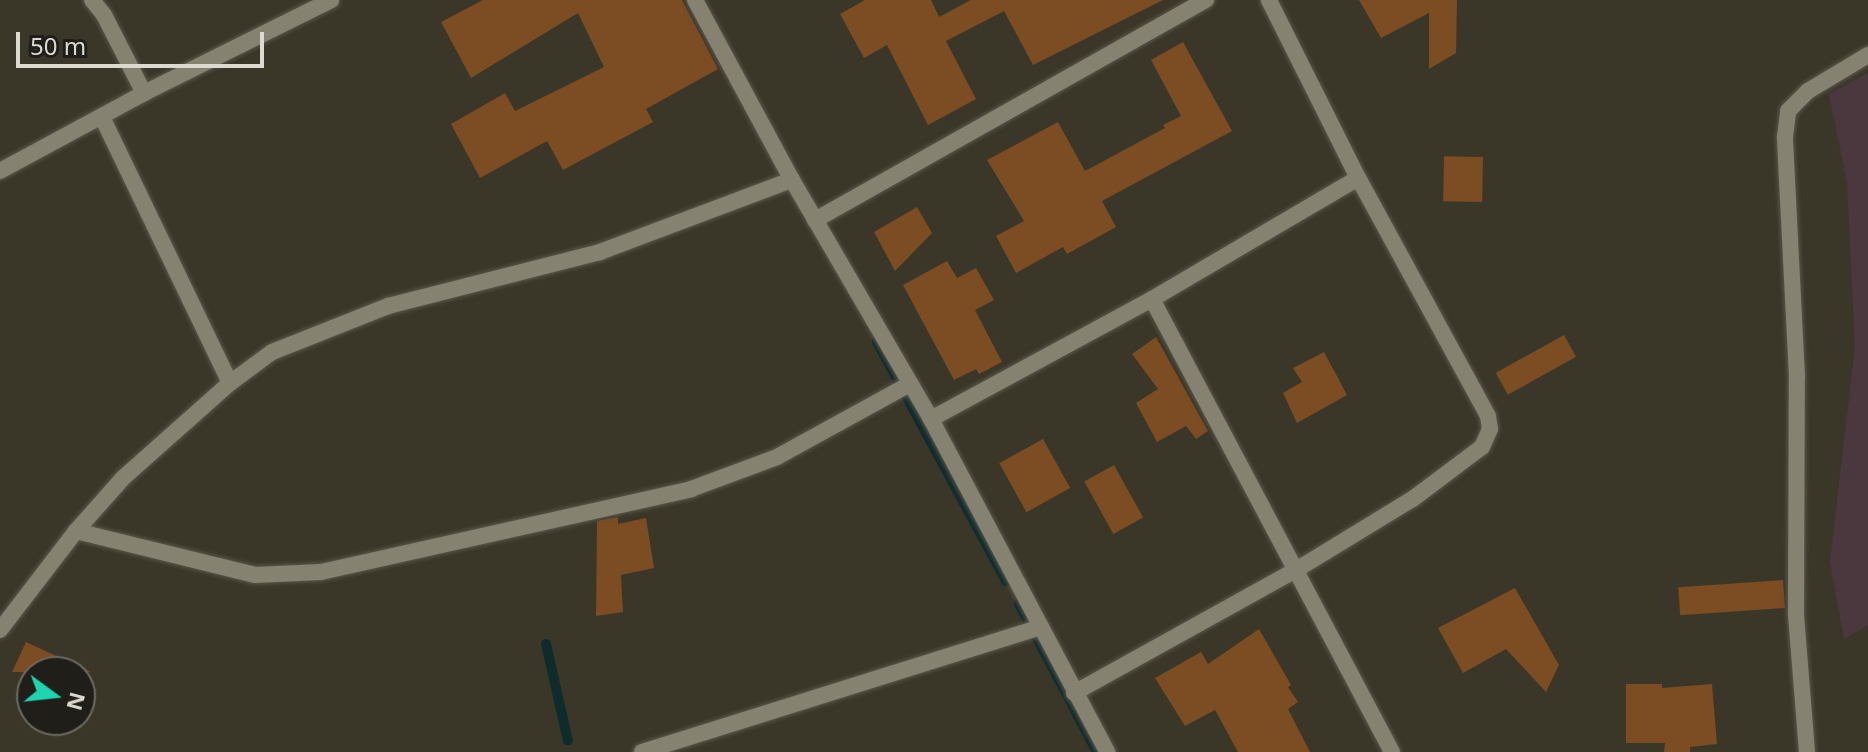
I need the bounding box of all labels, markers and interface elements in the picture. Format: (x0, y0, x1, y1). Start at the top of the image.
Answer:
scale bar (20, 16, 268, 66)
text: 50 m (30, 29, 86, 62)
north arrow (16, 656, 96, 736)
text: N (60, 689, 94, 714)

